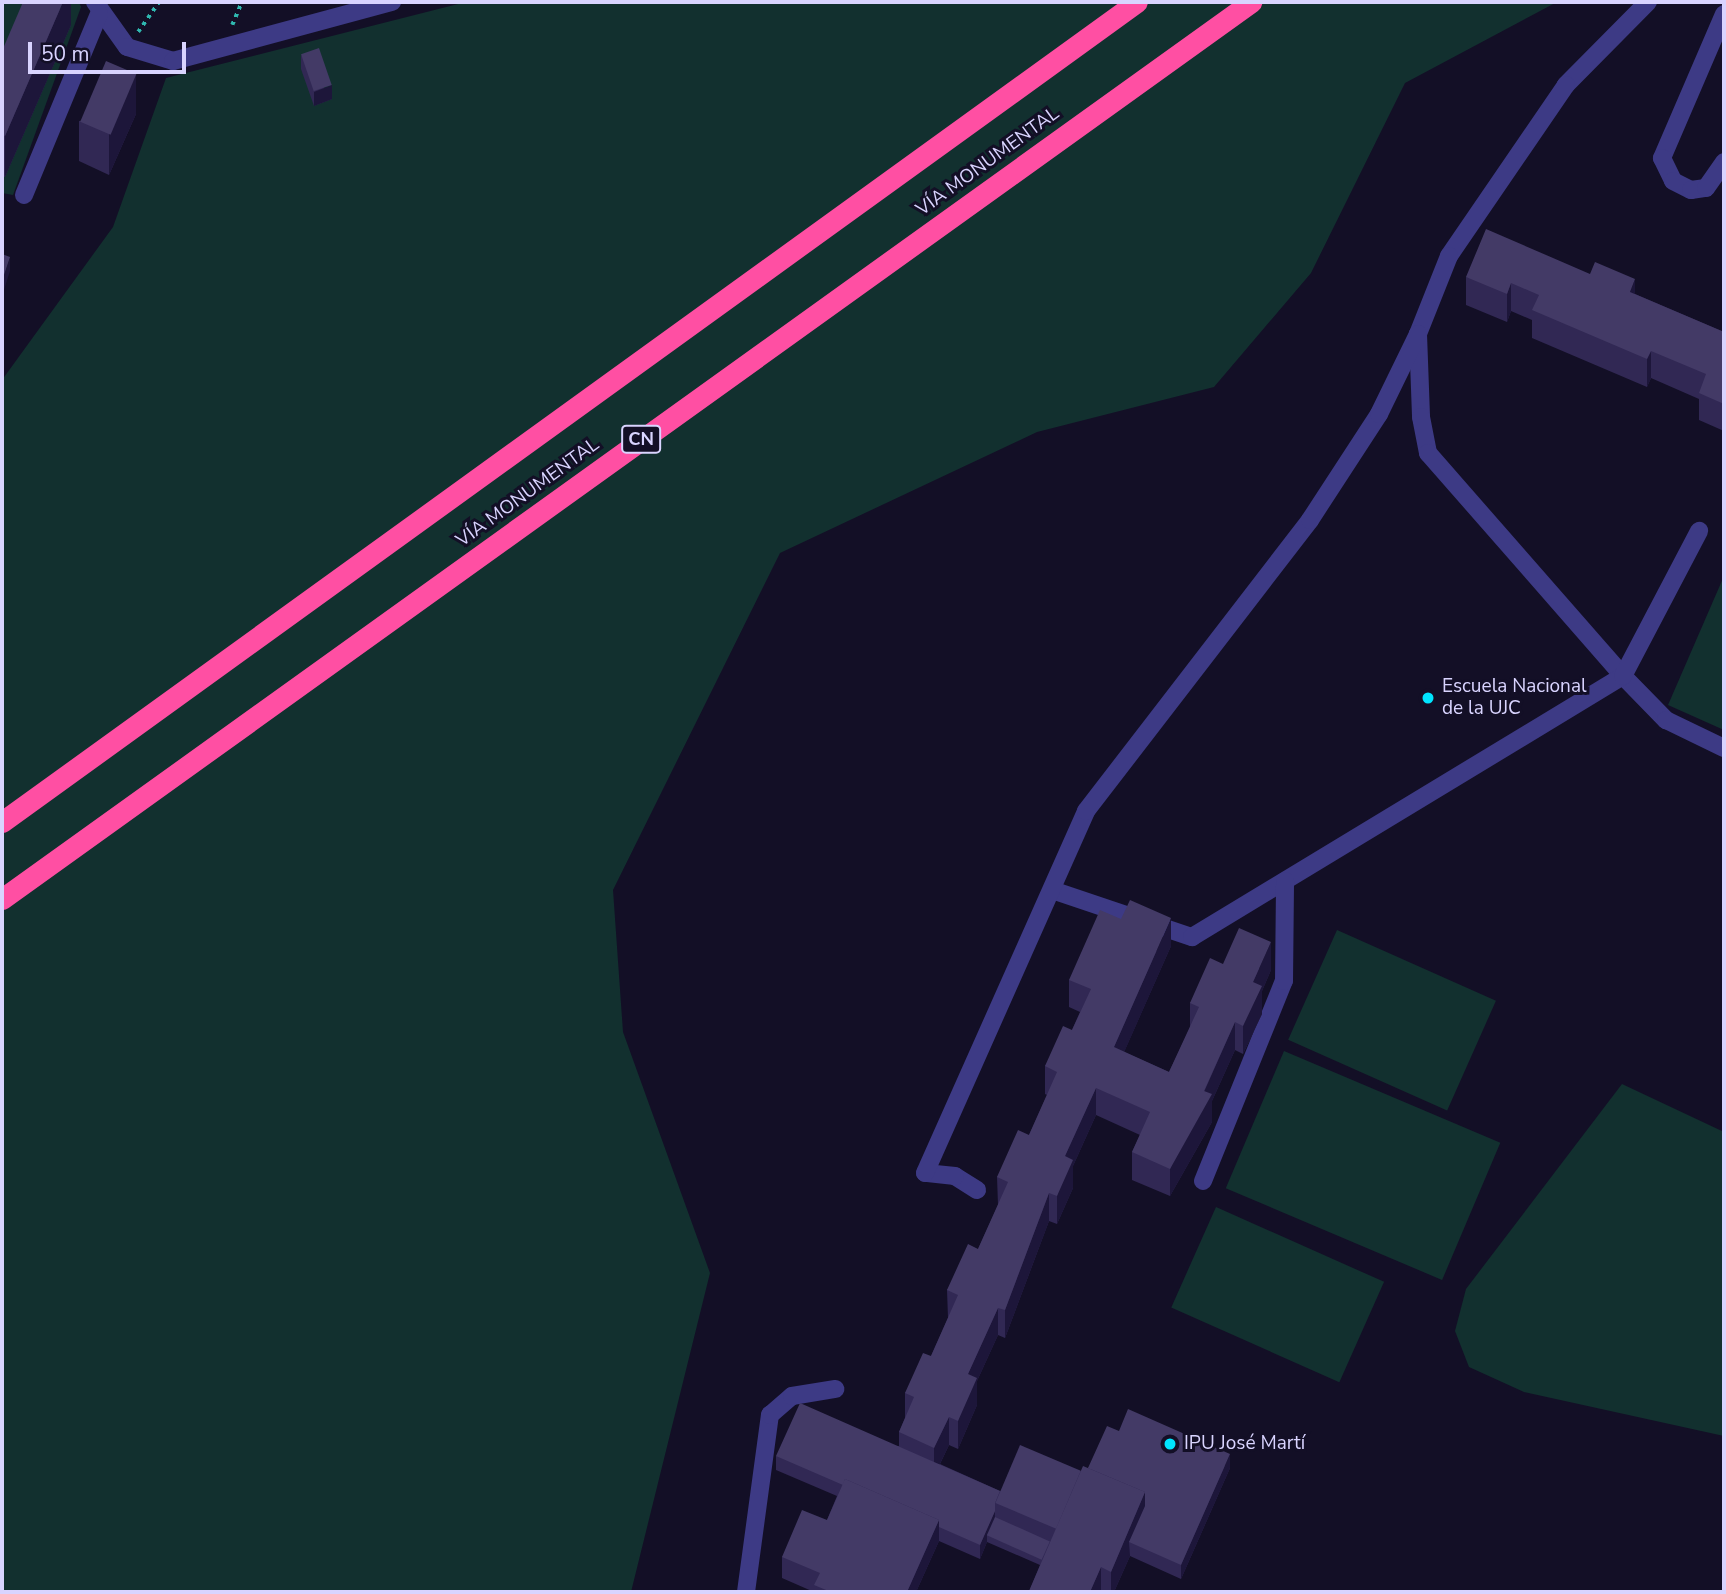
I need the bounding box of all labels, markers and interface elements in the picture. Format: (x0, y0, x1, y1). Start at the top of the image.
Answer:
scale bar (32, 28, 189, 72)
text: 50 m (41, 40, 90, 68)
street label: VÍA MONUMENTAL (912, 103, 1064, 221)
road number: CN (620, 424, 662, 454)
street label: VÍA MONUMENTAL (452, 434, 604, 552)
place label: Escuela Nacional de la UJC (1442, 676, 1587, 720)
marker: Escuela Nacional de la UJC (1420, 690, 1436, 706)
place label: IPU José Martí (1184, 1433, 1305, 1455)
marker: IPU José Martí (1162, 1436, 1178, 1452)

